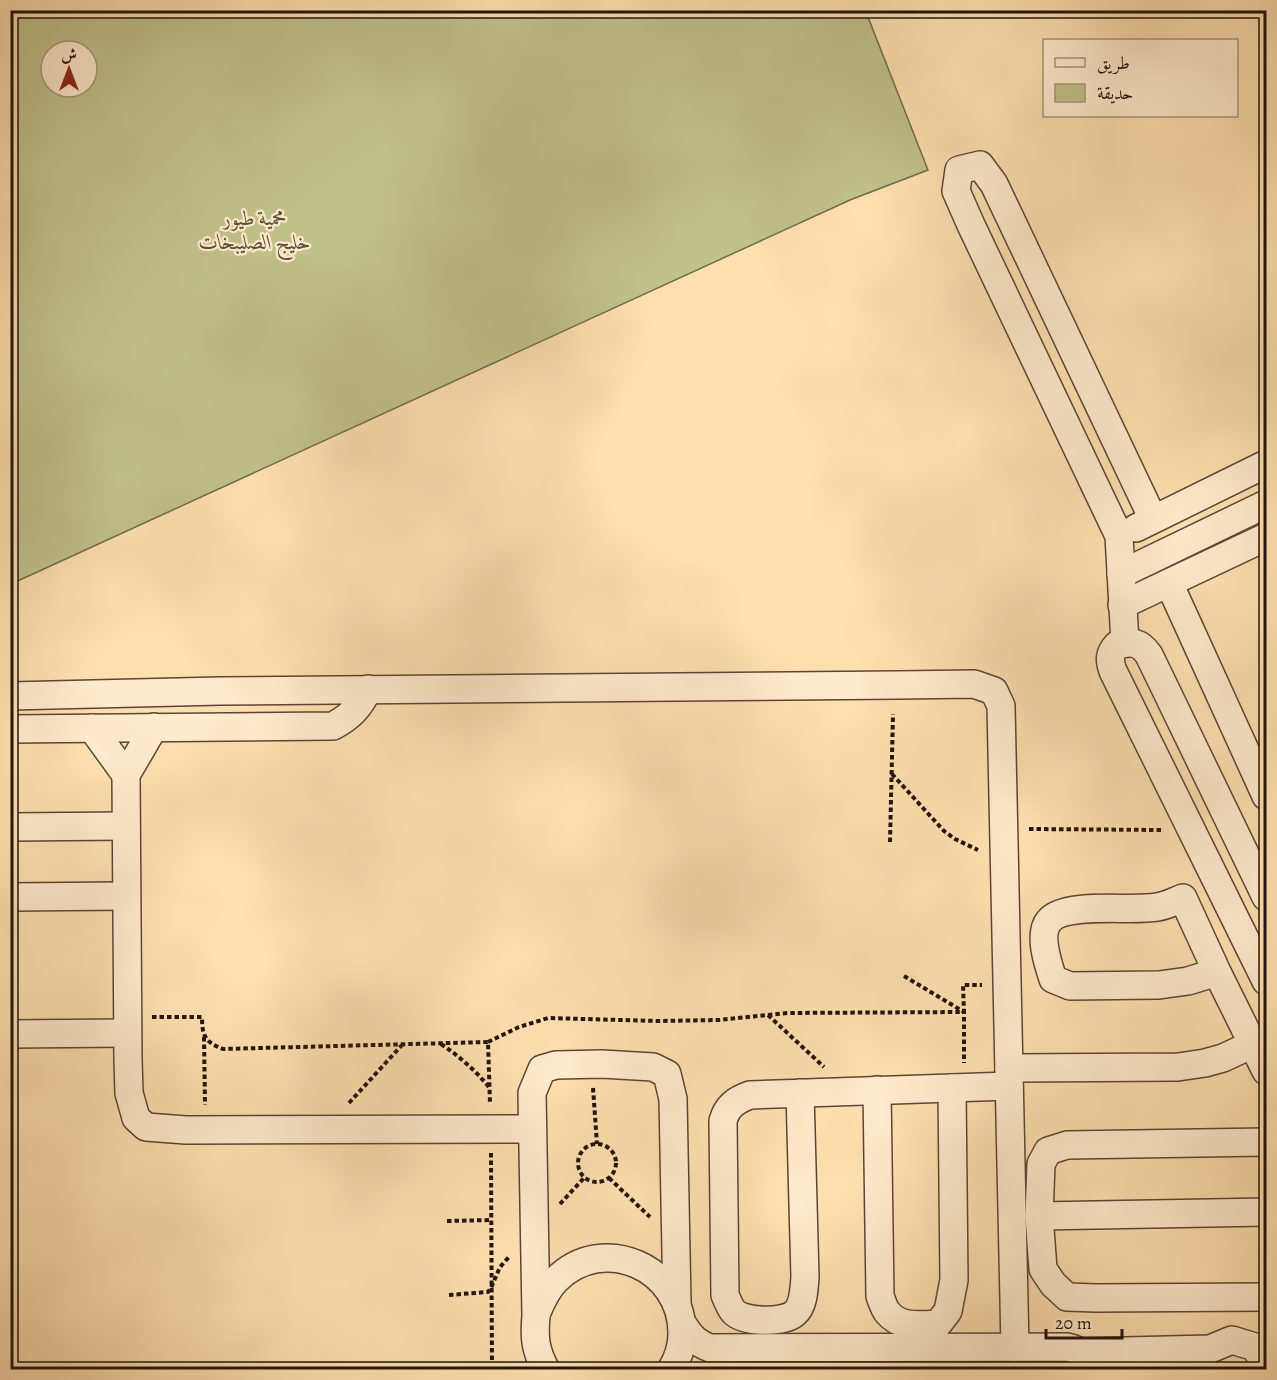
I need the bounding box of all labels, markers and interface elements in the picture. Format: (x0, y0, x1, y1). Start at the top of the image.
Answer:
north arrow (39, 39, 99, 99)
legend (1043, 39, 1238, 117)
text: ش (61, 44, 77, 66)
text: طريق (1097, 51, 1130, 75)
text: حديقة (1097, 81, 1133, 105)
park label: محمية طيور خليج الصليبخات (199, 204, 311, 261)
scale bar (1046, 1302, 1122, 1340)
text: 20 m (1055, 1311, 1092, 1335)

